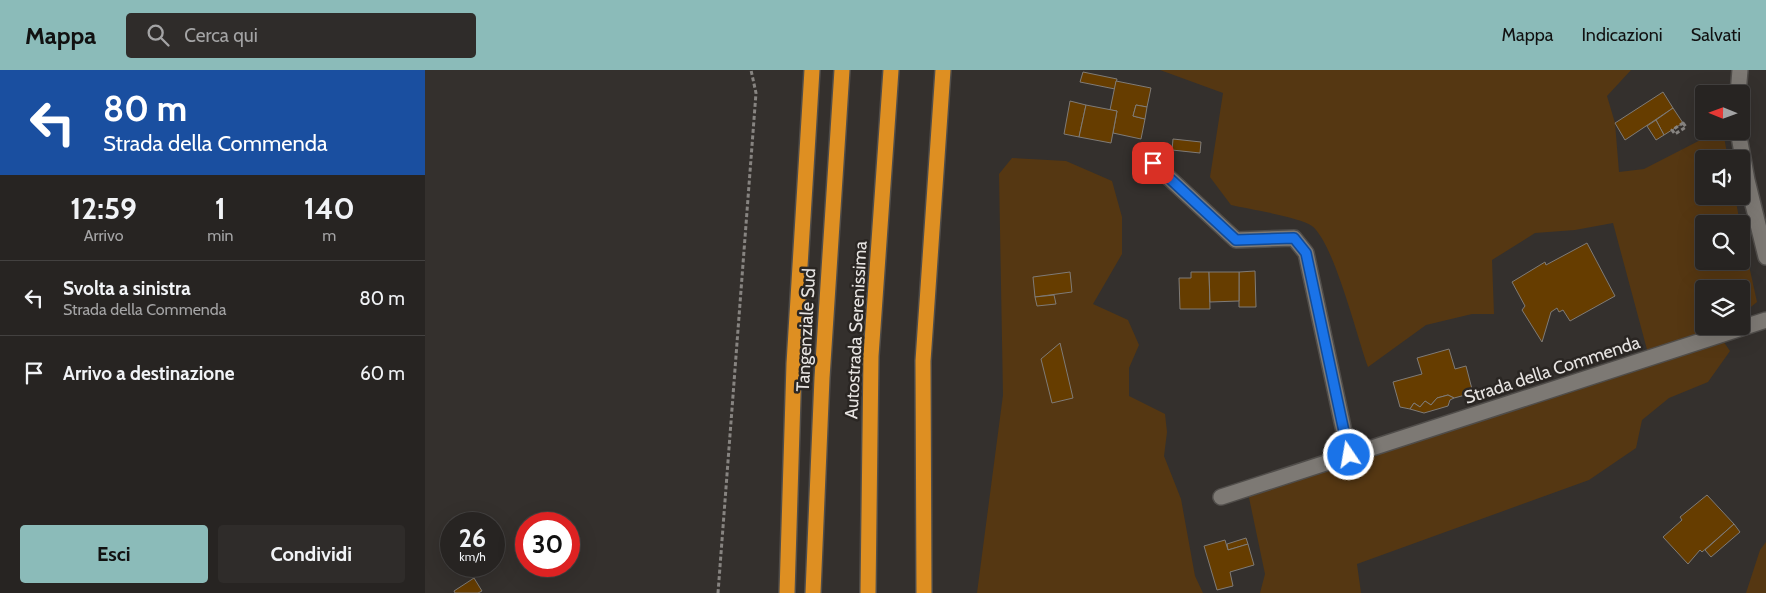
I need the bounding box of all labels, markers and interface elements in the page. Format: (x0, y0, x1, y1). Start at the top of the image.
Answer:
search box (126, 13, 476, 58)
text: Mappa (25, 21, 96, 50)
icon: search (144, 21, 172, 49)
text: Cerca qui (184, 24, 258, 47)
text: Mappa (1502, 24, 1553, 46)
text: Indicazioni (1581, 24, 1663, 46)
text: Salvati (1691, 24, 1741, 46)
north arrow (1695, 85, 1750, 140)
map controls (1695, 85, 1750, 335)
text: 80 m (103, 87, 187, 130)
icon: left (20, 90, 85, 155)
text: Strada della Commenda (103, 130, 328, 157)
pin (1132, 142, 1174, 184)
icon: arrive (1139, 149, 1167, 177)
button: sound (1695, 150, 1750, 205)
text: 12:59 (70, 190, 137, 227)
text: 1 (215, 190, 226, 227)
text: 140 (304, 190, 355, 227)
button: search (1695, 215, 1750, 270)
text: Arrivo (84, 226, 124, 245)
text: min (207, 226, 234, 245)
text: m (322, 226, 336, 245)
street label: Autostrada Serenissima (840, 240, 872, 419)
street label: Tangenziale Sud (792, 268, 820, 392)
text: Svolta a sinistra (63, 277, 191, 300)
button: layers (1695, 280, 1750, 335)
icon: left (20, 284, 48, 312)
text: 80 m (359, 287, 405, 310)
text: Strada della Commenda (63, 300, 226, 319)
street label: Strada della Commenda (1461, 331, 1643, 409)
icon: arrive (20, 359, 48, 387)
text: Arrivo a destinazione (63, 362, 234, 385)
text: 60 m (360, 362, 405, 385)
position arrow (1322, 428, 1374, 480)
speed limit sign: 30 (515, 512, 580, 577)
text: 26 (459, 523, 486, 553)
button: Esci (20, 525, 208, 583)
button: Condividi (218, 525, 405, 583)
text: km/h (459, 549, 486, 564)

